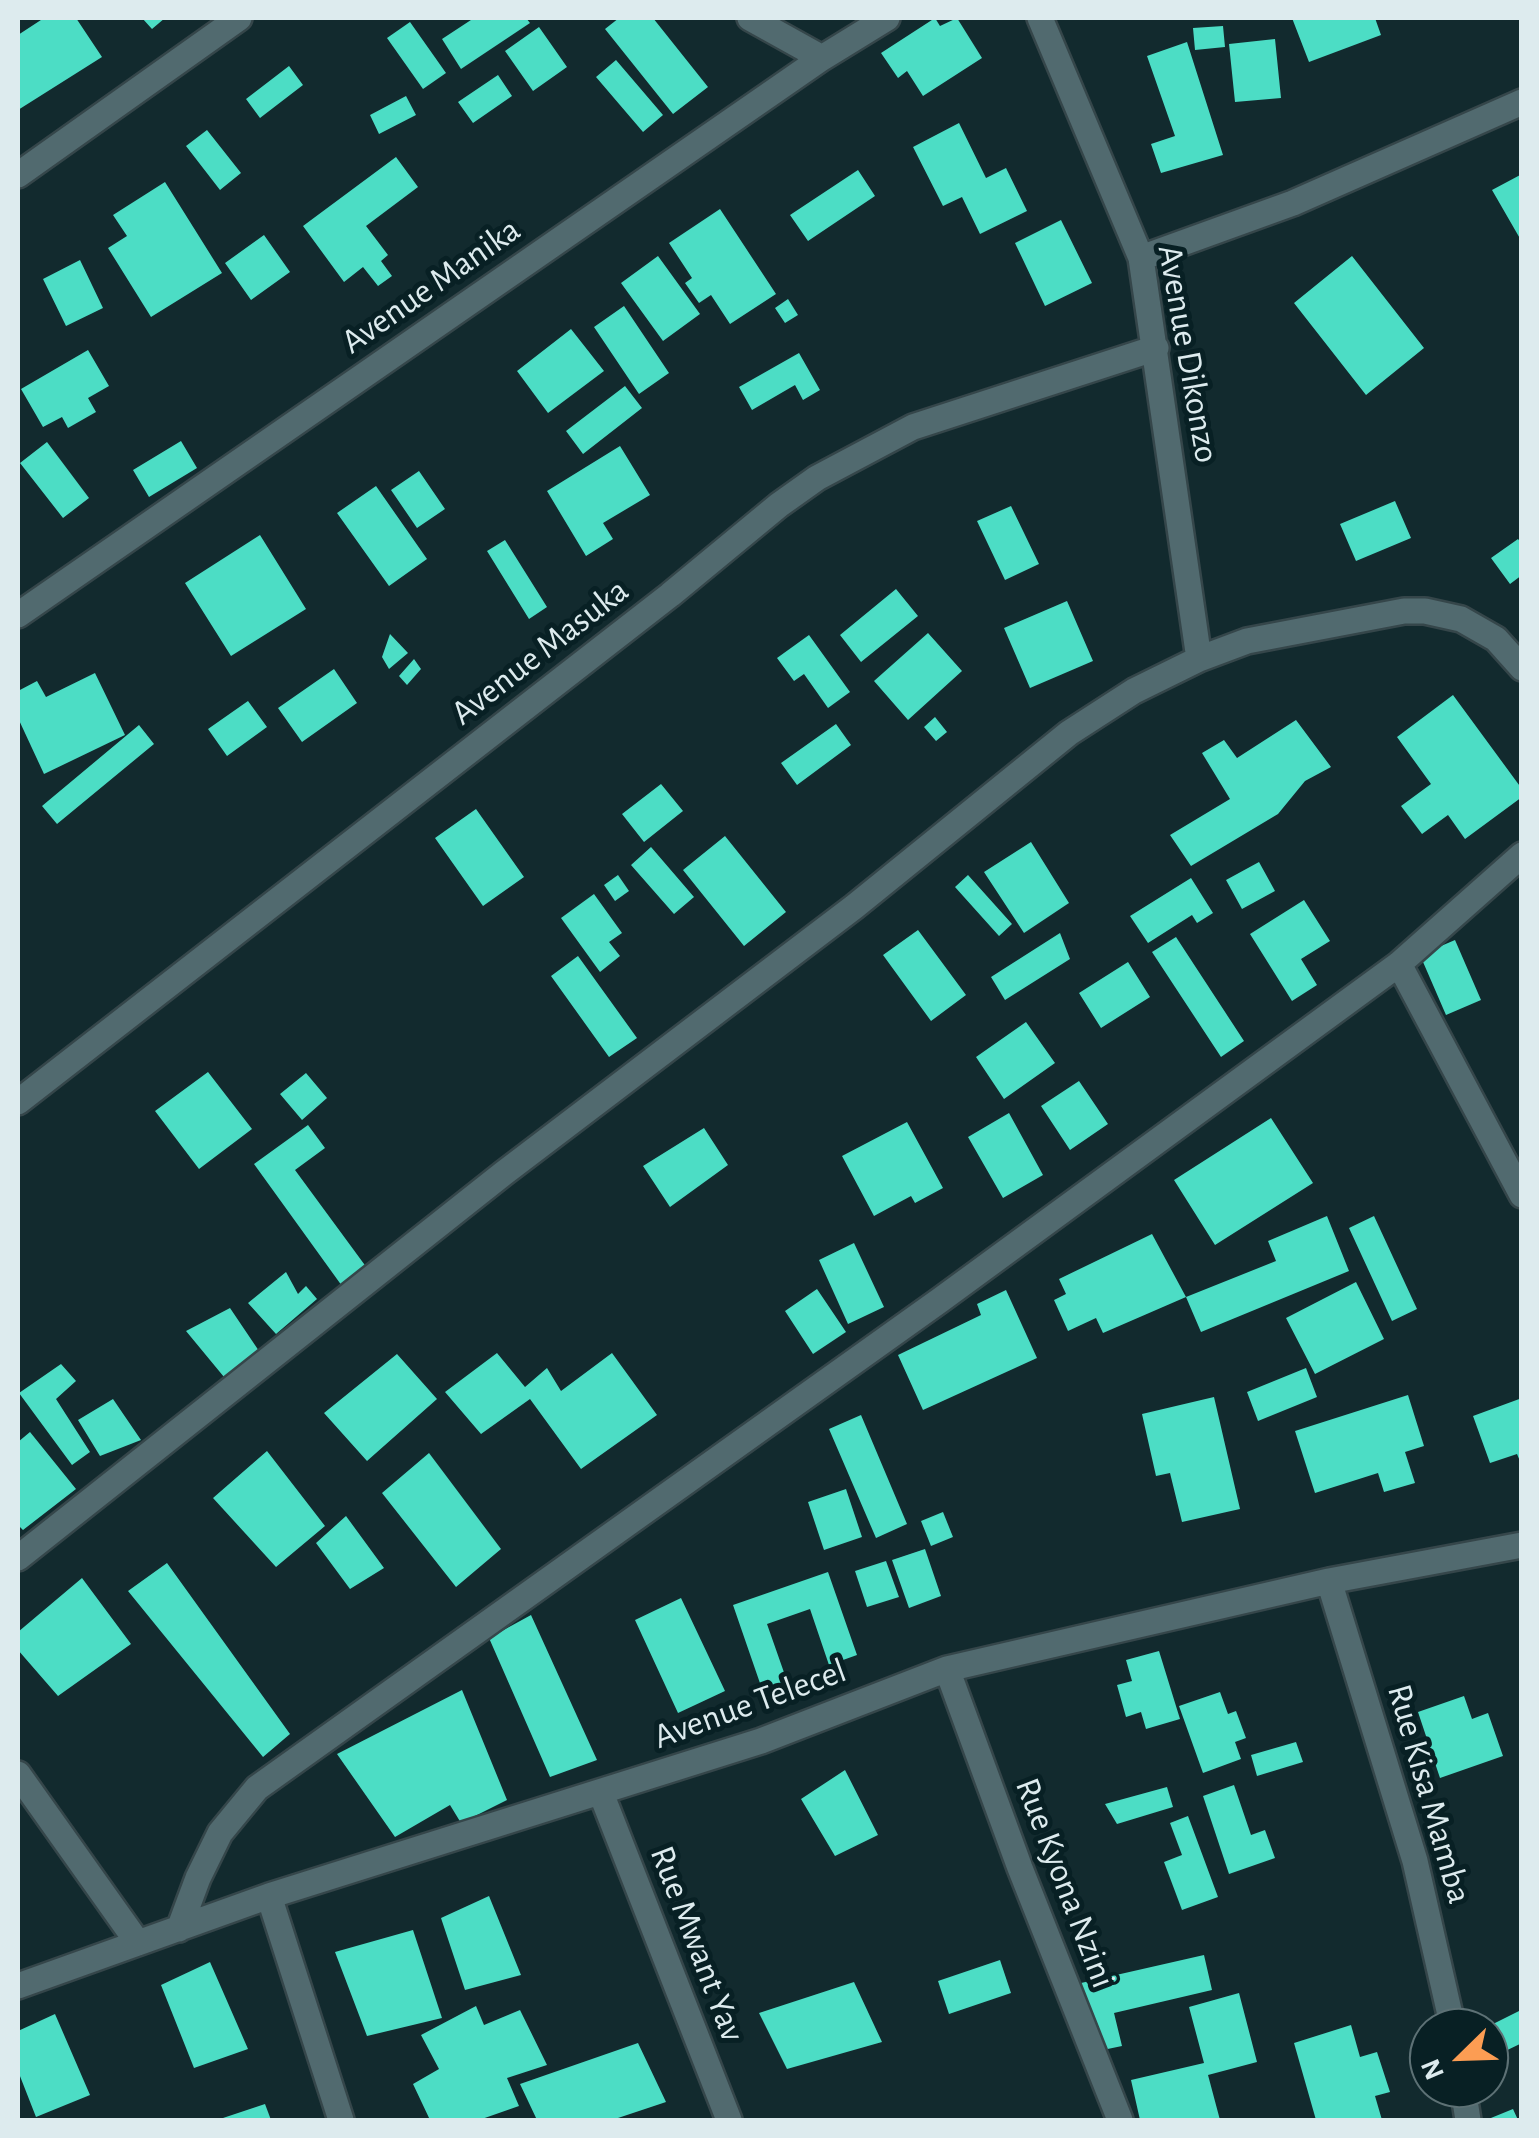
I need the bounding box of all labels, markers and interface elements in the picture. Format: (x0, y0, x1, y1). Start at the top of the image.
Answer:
street label: Avenue Manika (333, 209, 529, 363)
street label: Avenue Dikonzo (1148, 242, 1228, 466)
street label: Avenue Masuka (443, 570, 637, 734)
street label: Avenue Telecel (648, 1650, 852, 1758)
street label: Rue Kisa Mamba (1378, 1679, 1480, 1909)
street label: Rue Kyona Nzini (1006, 1772, 1124, 1994)
street label: Rue Mwant Yav (640, 1840, 754, 2048)
north arrow (1409, 2008, 1509, 2108)
text: N (1417, 2055, 1450, 2083)

